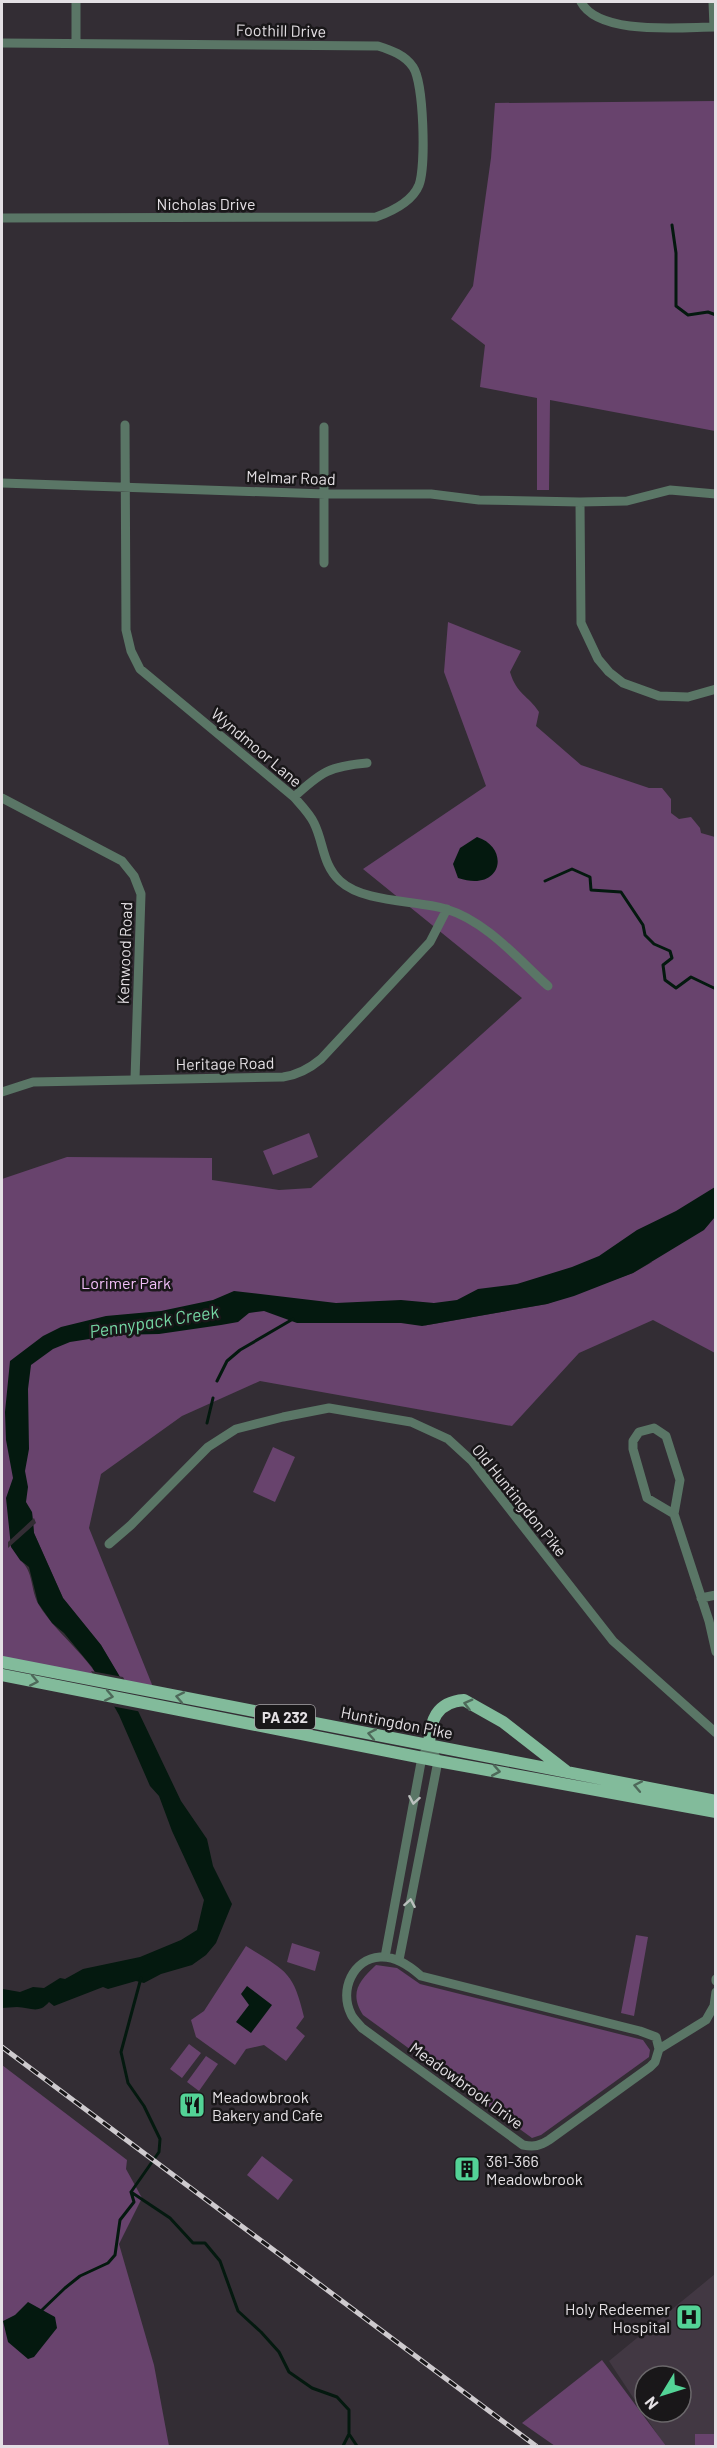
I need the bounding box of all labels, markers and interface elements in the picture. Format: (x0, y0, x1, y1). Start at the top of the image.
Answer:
street label: Foothill Drive (236, 20, 326, 40)
street label: Nicholas Drive (157, 194, 255, 213)
street label: Melmar Road (246, 466, 336, 488)
street label: Wyndmoor Lane (208, 704, 306, 790)
street label: Kenwood Road (113, 901, 135, 1005)
street label: Heritage Road (176, 1053, 274, 1073)
park label: Lorimer Park (81, 1273, 171, 1292)
water label: Pennypack Creek (88, 1300, 221, 1342)
street label: Old Huntingdon Pike (469, 1440, 571, 1560)
one-way arrow (29, 1674, 39, 1687)
one-way arrow (104, 1689, 114, 1702)
one-way arrow (176, 1691, 186, 1704)
one-way arrow (463, 1698, 473, 1711)
street label: Huntingdon Pike (339, 1702, 455, 1742)
road number: PA 232 (255, 1705, 315, 1729)
one-way arrow (367, 1728, 377, 1741)
one-way arrow (491, 1764, 501, 1777)
one-way arrow (633, 1780, 643, 1793)
one-way arrow (408, 1795, 421, 1805)
one-way arrow (403, 1898, 416, 1908)
street label: Meadowbrook Drive (407, 2037, 527, 2133)
place label: Meadowbrook Bakery and Cafe (212, 2087, 323, 2124)
restaurant icon: Meadowbrook Bakery and Cafe (177, 2090, 207, 2120)
place label: 361-366 Meadowbrook (486, 2151, 583, 2188)
building icon: 361-366 Meadowbrook (452, 2154, 482, 2184)
place label: Holy Redeemer Hospital (565, 2299, 670, 2336)
hospital icon: Holy Redeemer Hospital (674, 2302, 704, 2332)
north arrow (633, 2364, 693, 2424)
text: N (640, 2394, 662, 2414)

